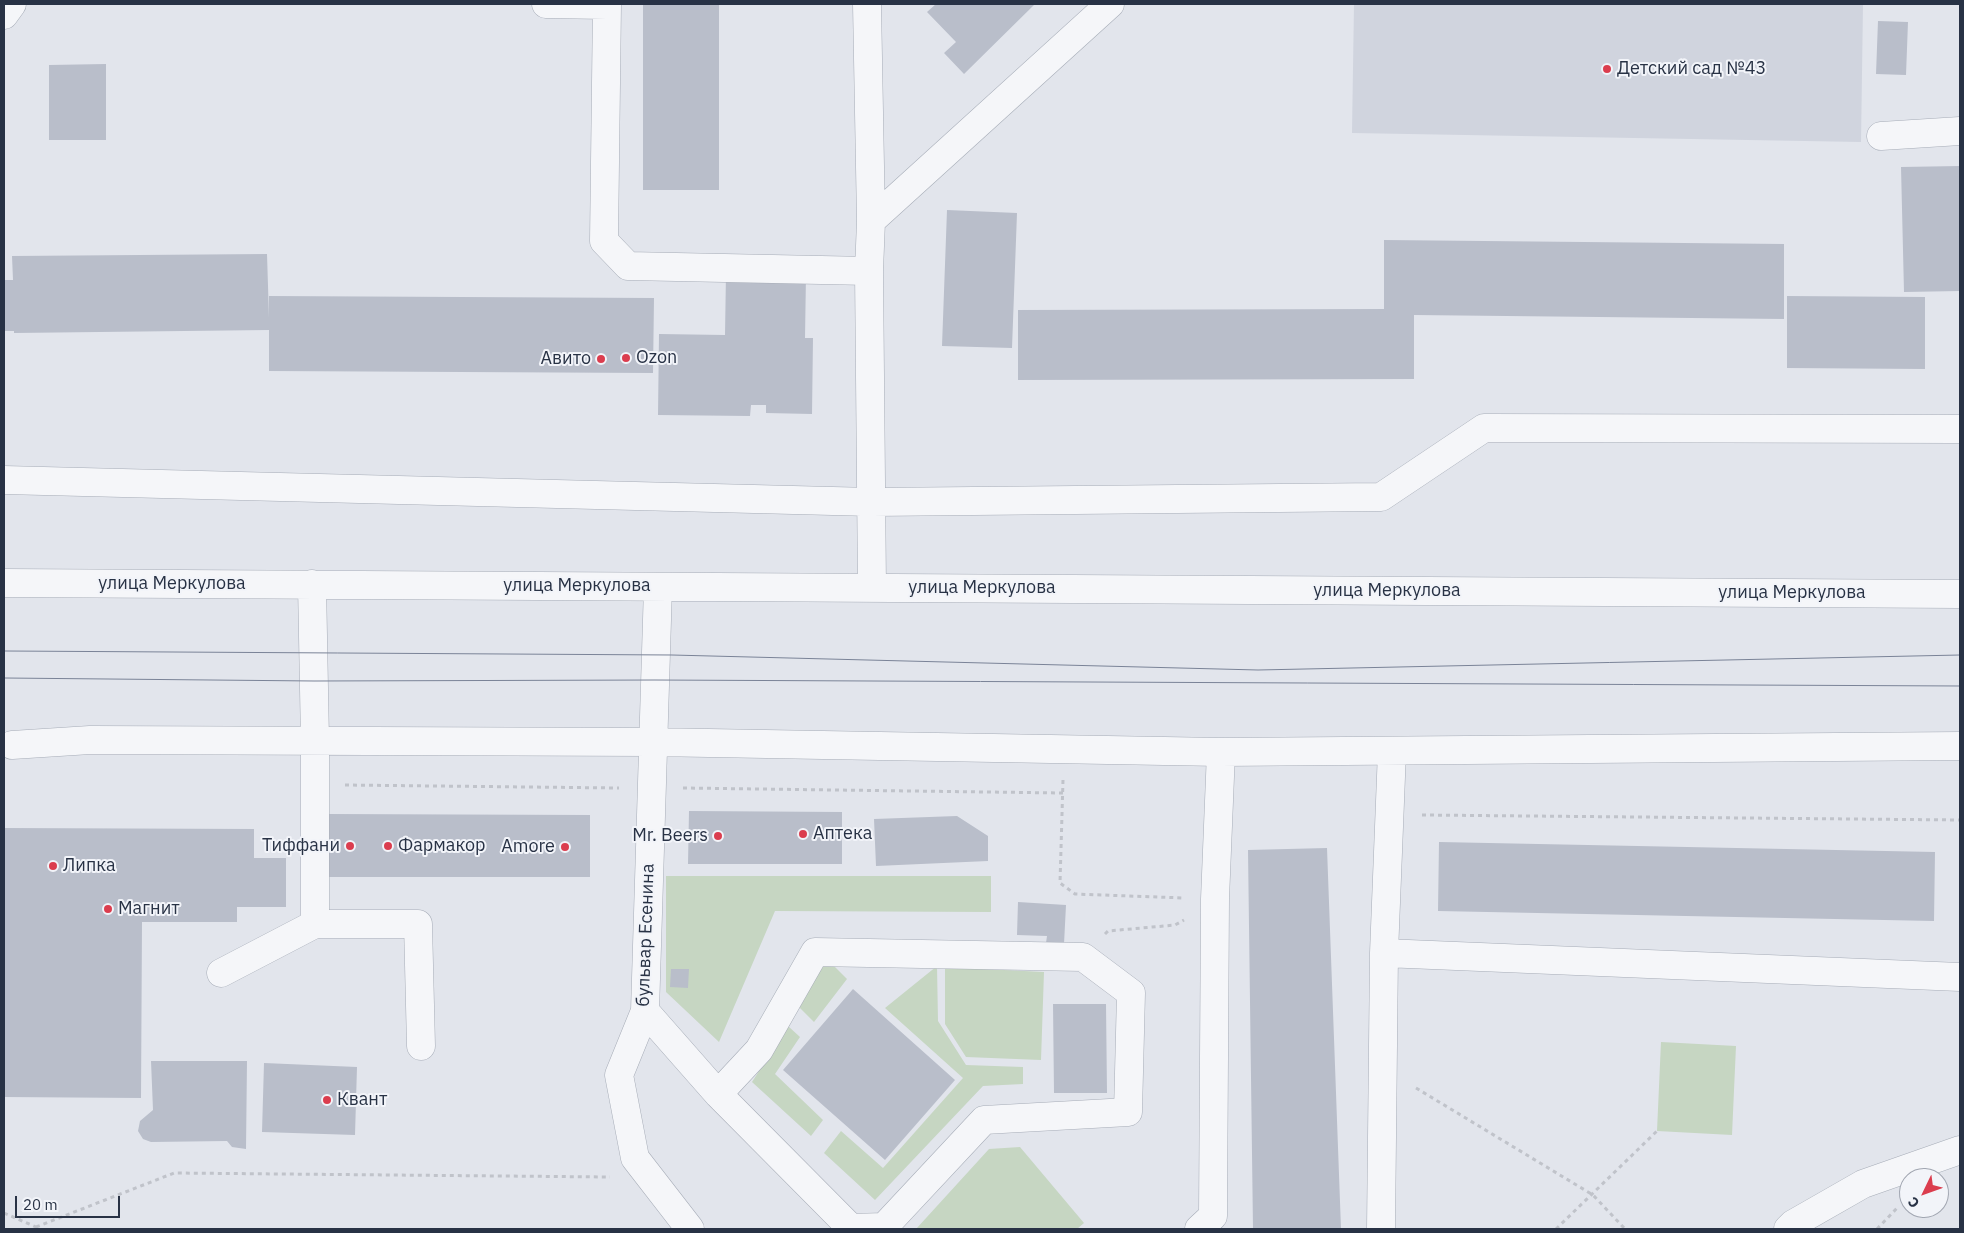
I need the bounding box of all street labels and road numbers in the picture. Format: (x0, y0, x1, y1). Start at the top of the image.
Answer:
street label: улица Меркулова (98, 573, 246, 595)
street label: улица Меркулова (503, 575, 651, 597)
street label: улица Меркулова (908, 577, 1056, 599)
street label: улица Меркулова (1313, 580, 1461, 602)
street label: улица Меркулова (1718, 582, 1866, 604)
street label: бульвар Есенина (633, 863, 659, 1007)

